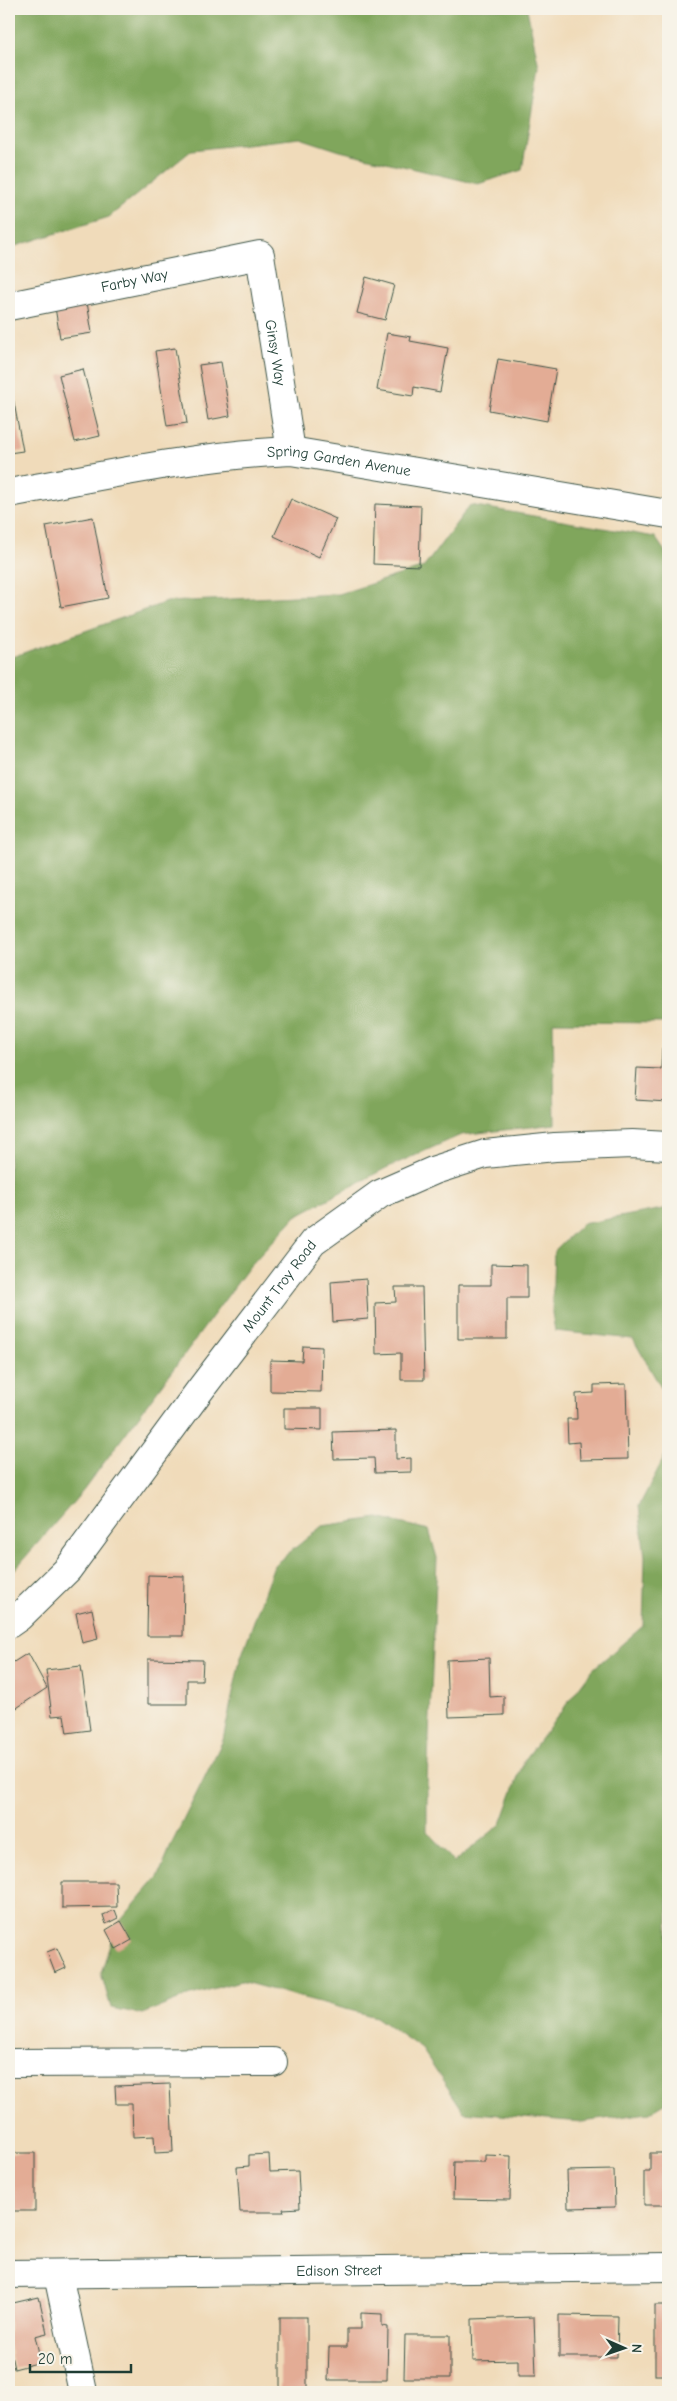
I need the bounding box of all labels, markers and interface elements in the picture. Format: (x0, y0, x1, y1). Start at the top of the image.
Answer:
street label: Farby Way (99, 265, 170, 296)
street label: Ginsy Way (261, 318, 290, 387)
street label: Spring Garden Avenue (266, 442, 413, 480)
street label: Mount Troy Road (238, 1236, 320, 1336)
street label: Edison Street (296, 2261, 382, 2280)
north arrow (600, 2324, 650, 2374)
scale bar (30, 2341, 131, 2373)
text: N (628, 2344, 645, 2353)
text: 20 m (38, 2350, 72, 2368)

